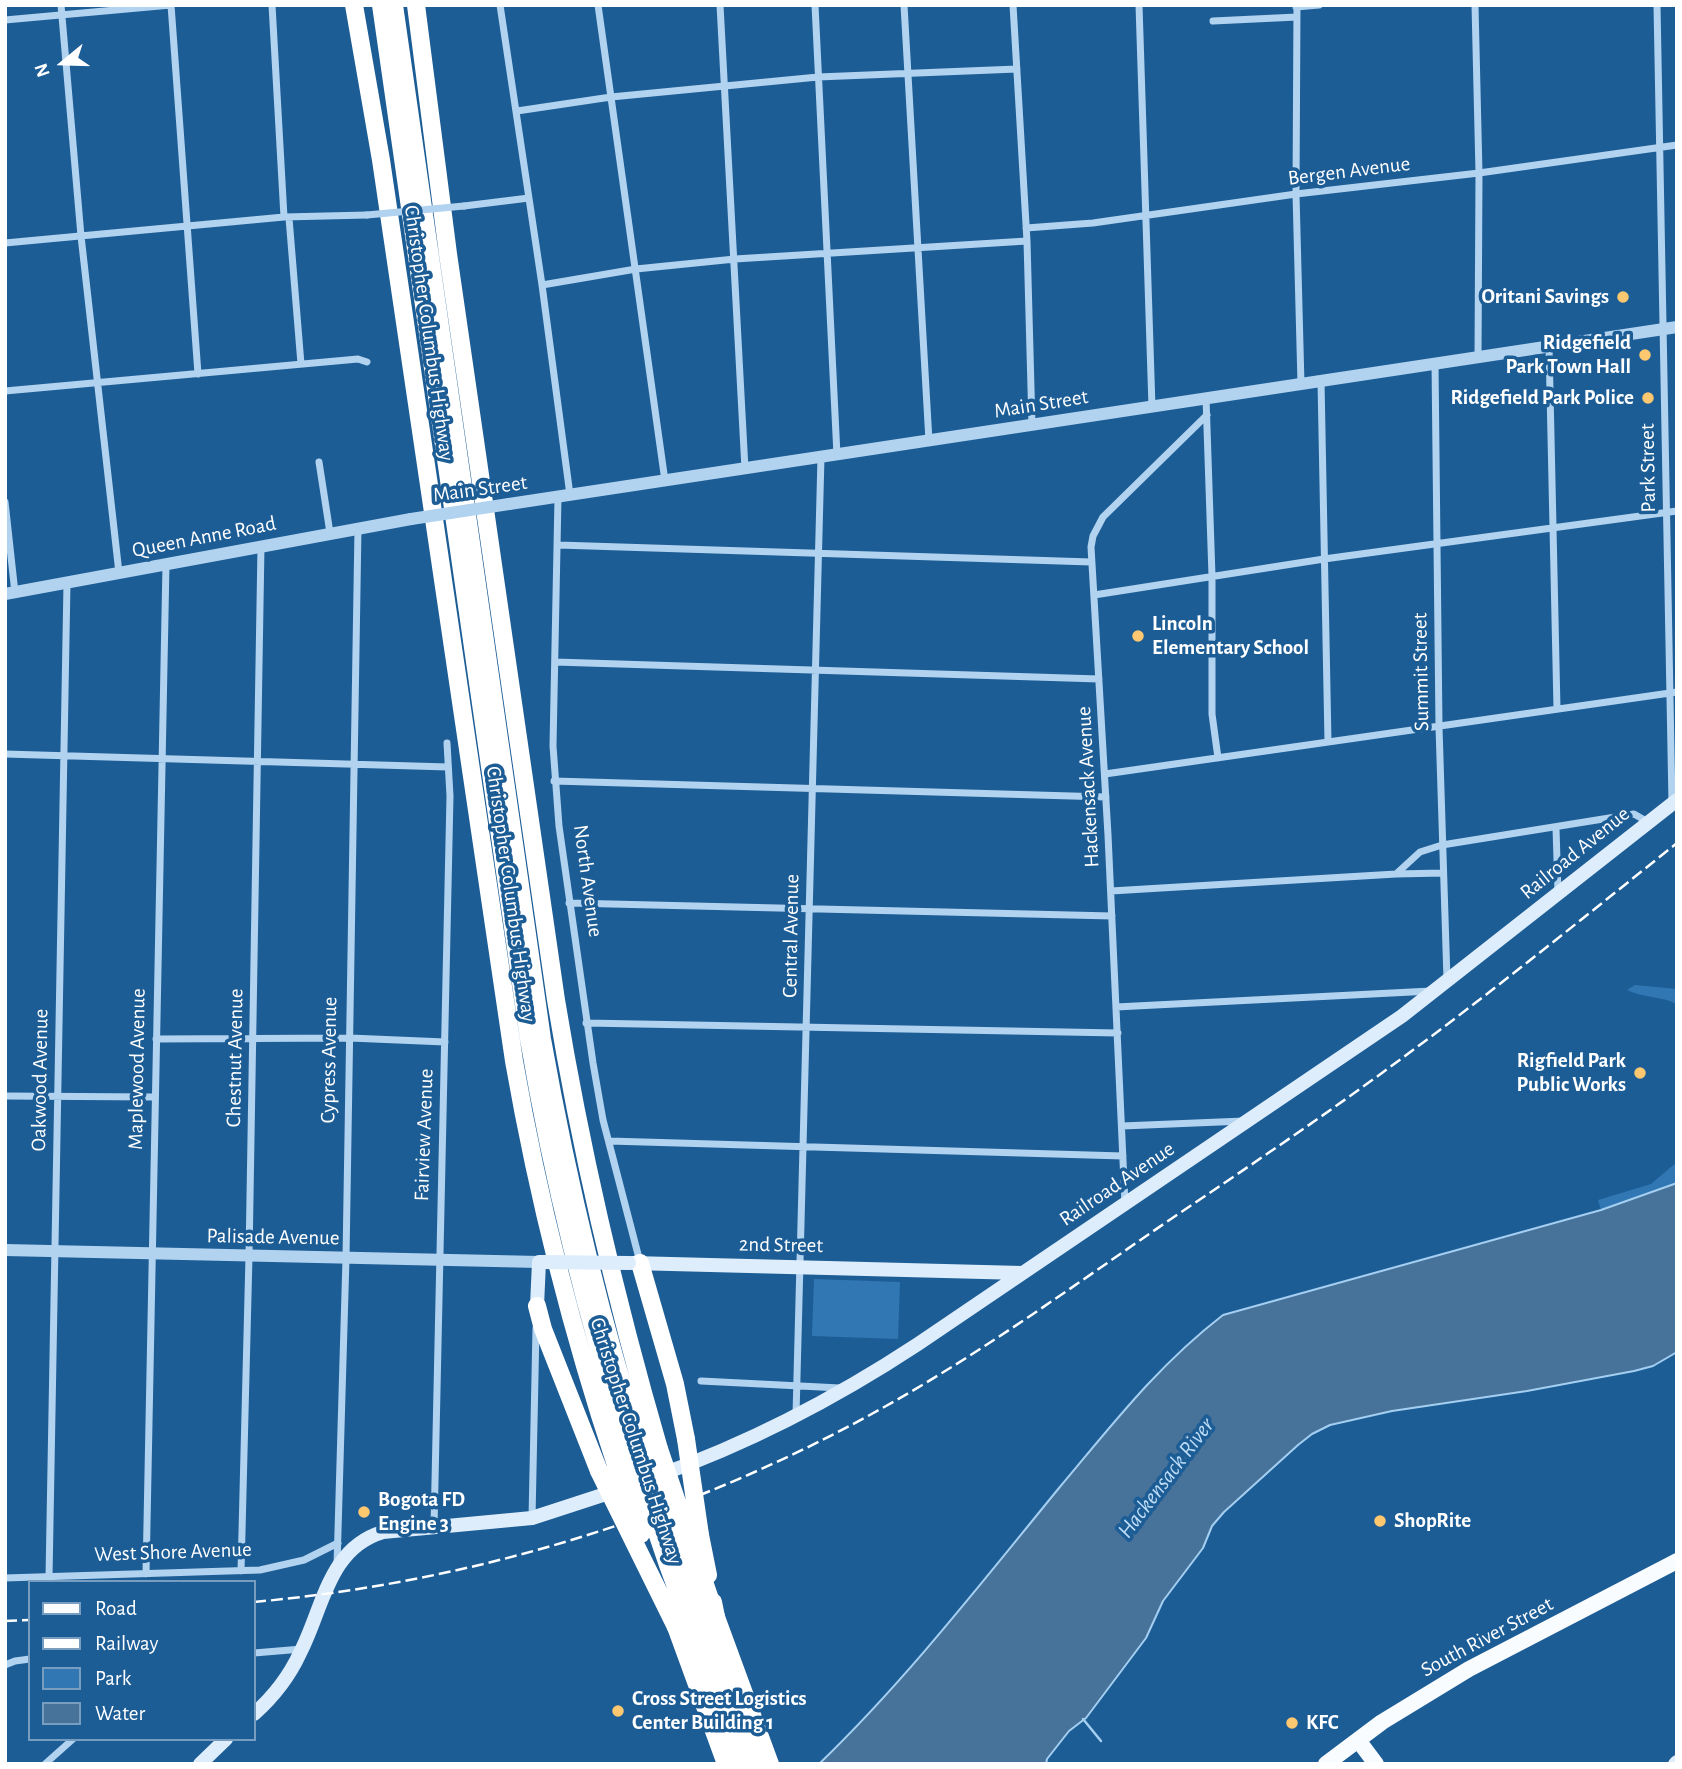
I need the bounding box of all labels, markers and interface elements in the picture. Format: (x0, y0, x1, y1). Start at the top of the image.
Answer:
north arrow (28, 28, 98, 98)
text: N (32, 61, 54, 79)
street label: Bergen Avenue (1286, 151, 1412, 191)
street label: Christopher Columbus Highway (399, 204, 459, 462)
place label: Oritani Savings (1481, 284, 1609, 310)
marker: Oritani Savings (1615, 289, 1631, 305)
place label: Ridgefield Park Town Hall (1505, 330, 1631, 380)
marker: Ridgefield Park Town Hall (1637, 347, 1653, 363)
street label: Main Street (992, 384, 1090, 424)
place label: Ridgefield Park Police (1450, 385, 1634, 411)
marker: Ridgefield Park Police (1640, 390, 1656, 406)
street label: Park Street (1635, 423, 1661, 513)
street label: Main Street (431, 470, 529, 508)
street label: Queen Anne Road (130, 511, 278, 563)
place label: Lincoln Elementary School (1152, 611, 1309, 661)
street label: Summit Street (1407, 613, 1435, 731)
marker: Lincoln Elementary School (1130, 628, 1146, 644)
street label: Hackensack Avenue (1071, 706, 1105, 868)
street label: Christopher Columbus Highway (481, 765, 541, 1023)
street label: Railroad Avenue (1515, 801, 1635, 905)
street label: North Avenue (568, 823, 608, 939)
street label: Central Avenue (777, 874, 805, 998)
street label: Maplewood Avenue (123, 988, 151, 1150)
street label: Chestnut Avenue (221, 988, 249, 1128)
street label: Cypress Avenue (315, 996, 343, 1124)
street label: Oakwood Avenue (26, 1008, 54, 1152)
place label: Rigfield Park Public Works (1517, 1048, 1626, 1098)
marker: Rigfield Park Public Works (1632, 1065, 1648, 1081)
street label: Fairview Avenue (409, 1068, 439, 1202)
street label: Railroad Avenue (1055, 1136, 1179, 1232)
street label: Palisade Avenue (206, 1223, 340, 1251)
street label: 2nd Street (739, 1232, 823, 1258)
street label: Christopher Columbus Highway (584, 1314, 688, 1568)
water label: Hackensack River (1112, 1412, 1220, 1544)
place label: Bogota FD Engine 3 (378, 1487, 465, 1537)
marker: Bogota FD Engine 3 (356, 1504, 372, 1520)
place label: ShopRite (1394, 1508, 1471, 1534)
marker: ShopRite (1372, 1513, 1388, 1529)
street label: West Shore Avenue (94, 1537, 252, 1567)
legend (28, 1580, 256, 1741)
street label: South River Street (1417, 1592, 1557, 1682)
text: Road (95, 1598, 137, 1619)
text: Railway (95, 1633, 158, 1654)
text: Park (95, 1668, 131, 1689)
place label: Cross Street Logistics Center Building 1 (632, 1686, 807, 1736)
text: Water (95, 1703, 145, 1724)
marker: Cross Street Logistics Center Building 1 (610, 1703, 626, 1719)
place label: KFC (1306, 1710, 1339, 1736)
marker: KFC (1284, 1715, 1300, 1731)

